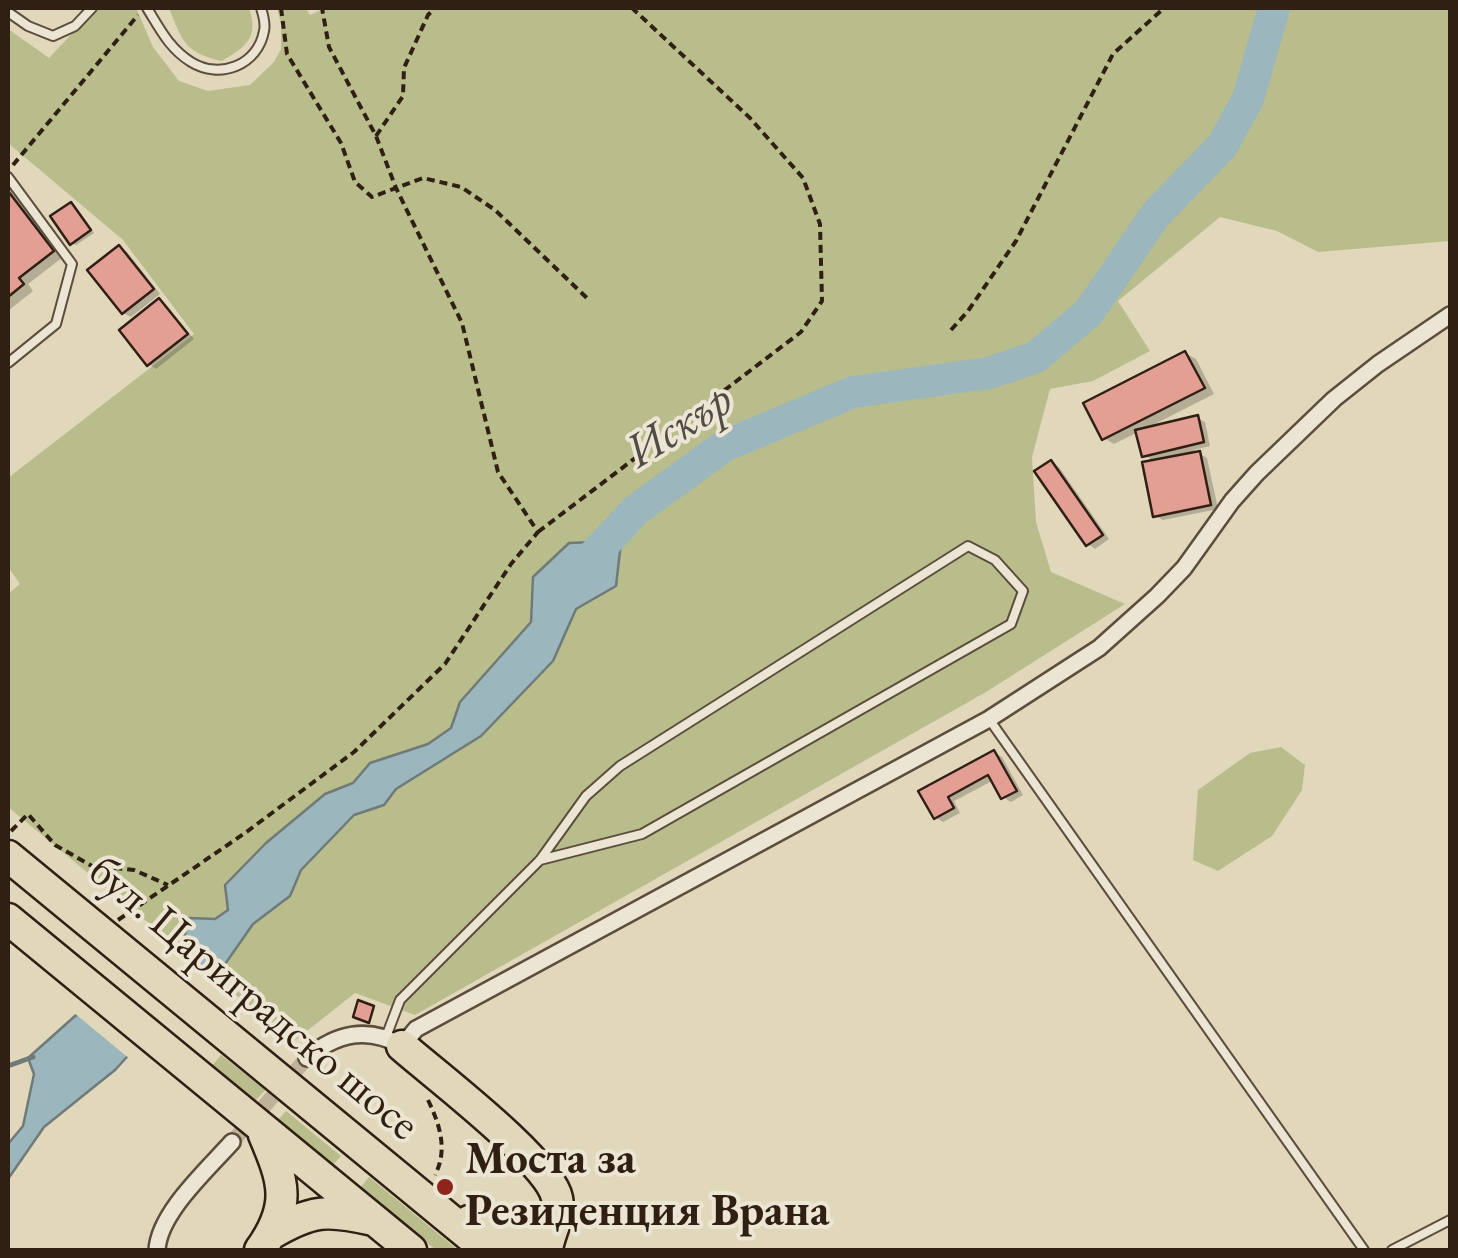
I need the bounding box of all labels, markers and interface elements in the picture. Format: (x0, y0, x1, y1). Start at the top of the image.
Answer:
water label: Искър (616, 372, 744, 482)
street label: бул. Цариградско шосе (77, 845, 429, 1153)
place label: Моста за Резиденция Врана (465, 1134, 829, 1240)
marker: Моста за Резиденция Врана (434, 1176, 456, 1198)

